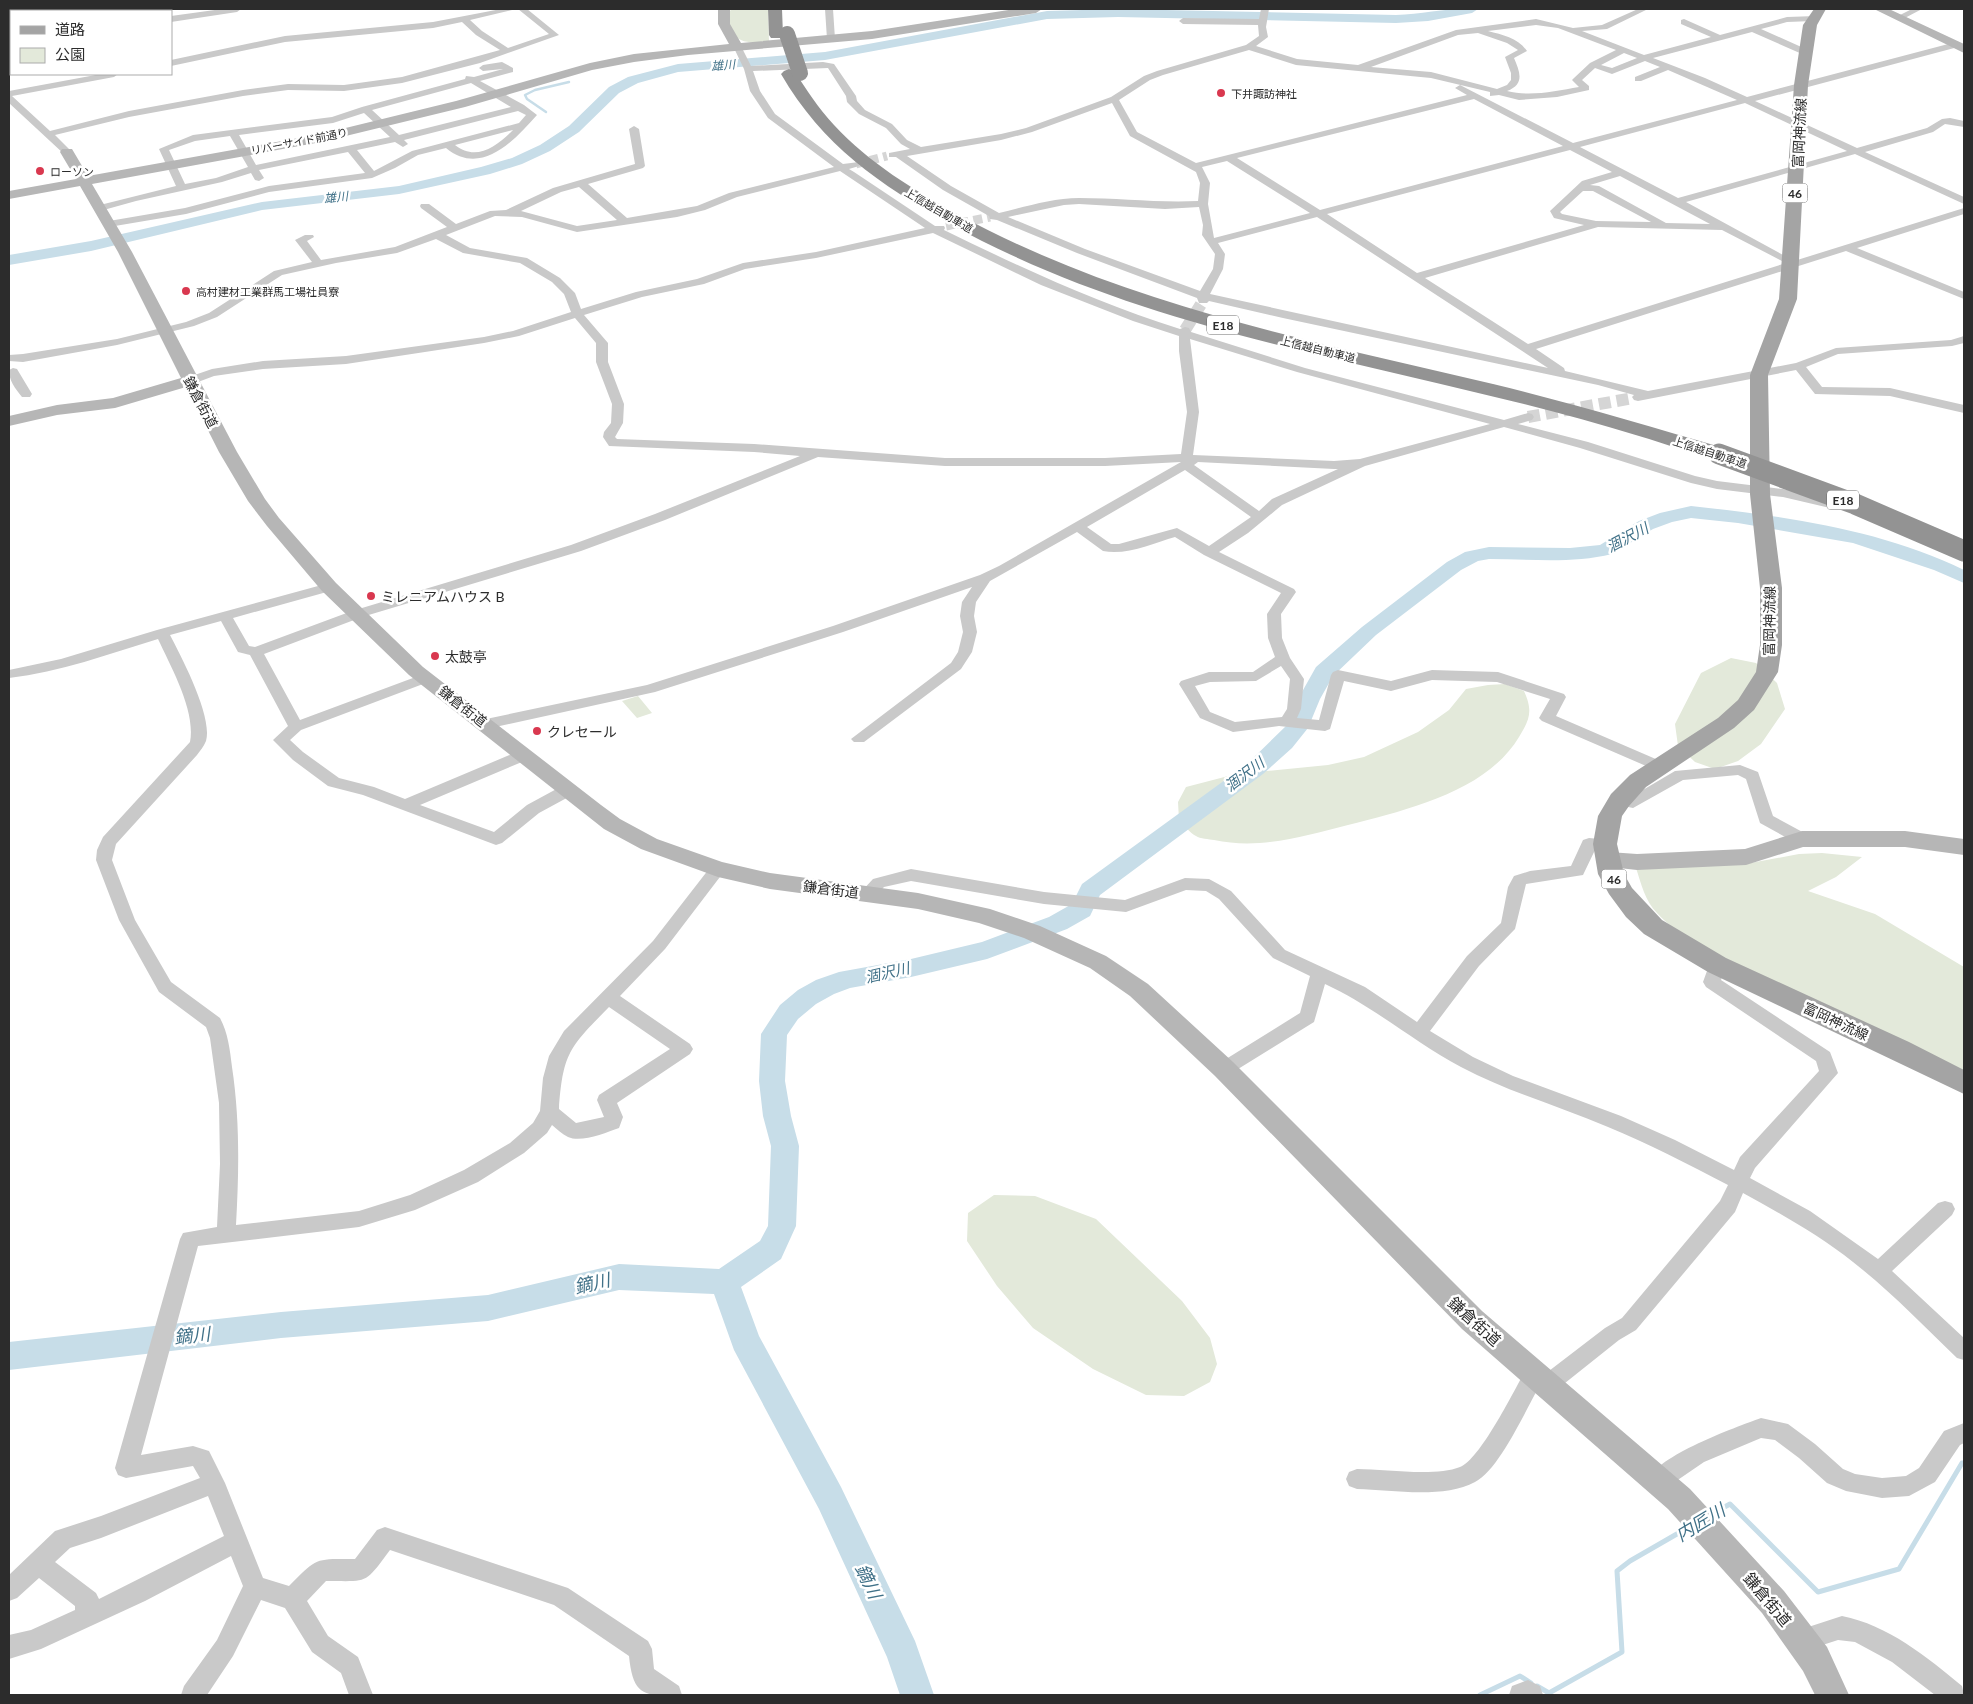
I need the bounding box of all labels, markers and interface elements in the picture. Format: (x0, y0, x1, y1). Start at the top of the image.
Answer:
legend (10, 10, 172, 75)
text: 道路 (55, 20, 85, 38)
text: 公園 (55, 45, 85, 63)
water label: 雄川 (710, 56, 738, 74)
marker: 下井諏訪神社 (1215, 87, 1227, 99)
place label: 下井諏訪神社 (1231, 87, 1297, 100)
street label: 富岡神流線 (1789, 98, 1809, 168)
street label: リバーサイド前通り (249, 125, 349, 157)
marker: ローソン (34, 165, 46, 177)
place label: ローソン (50, 165, 94, 178)
road number: 46 (1782, 184, 1808, 202)
street label: 上信越自動車道 (902, 185, 976, 235)
water label: 雄川 (323, 188, 351, 206)
marker: 高村建材工業群馬工場社員寮 (180, 285, 192, 297)
place label: 高村建材工業群馬工場社員寮 (196, 285, 339, 298)
road number: E18 (1207, 316, 1239, 334)
street label: 上信越自動車道 (1279, 333, 1357, 365)
street label: 鎌倉街道 (180, 373, 222, 431)
street label: 上信越自動車道 (1671, 434, 1749, 470)
road number: E18 (1827, 490, 1859, 510)
water label: 涸沢川 (1603, 518, 1653, 556)
street label: 富岡神流線 (1760, 586, 1778, 656)
place label: ミレニアムハウス B (381, 588, 505, 605)
marker: ミレニアムハウス B (365, 590, 377, 602)
place label: 太鼓亭 (445, 648, 487, 665)
marker: 太鼓亭 (429, 650, 441, 662)
street label: 鎌倉街道 (436, 682, 490, 730)
place label: クレセール (547, 723, 617, 740)
marker: クレセール (531, 725, 543, 737)
water label: 涸沢川 (1221, 752, 1269, 795)
road number: 46 (1602, 870, 1626, 889)
street label: 鎌倉街道 (802, 877, 860, 901)
water label: 涸沢川 (863, 958, 913, 986)
street label: 富岡神流線 (1801, 999, 1871, 1043)
water label: 鏑川 (572, 1268, 614, 1298)
street label: 鎌倉街道 (1445, 1293, 1505, 1349)
water label: 鏑川 (173, 1322, 213, 1348)
water label: 内匠川 (1671, 1498, 1731, 1545)
water label: 鏑川 (851, 1560, 887, 1604)
street label: 鎌倉街道 (1740, 1568, 1796, 1630)

